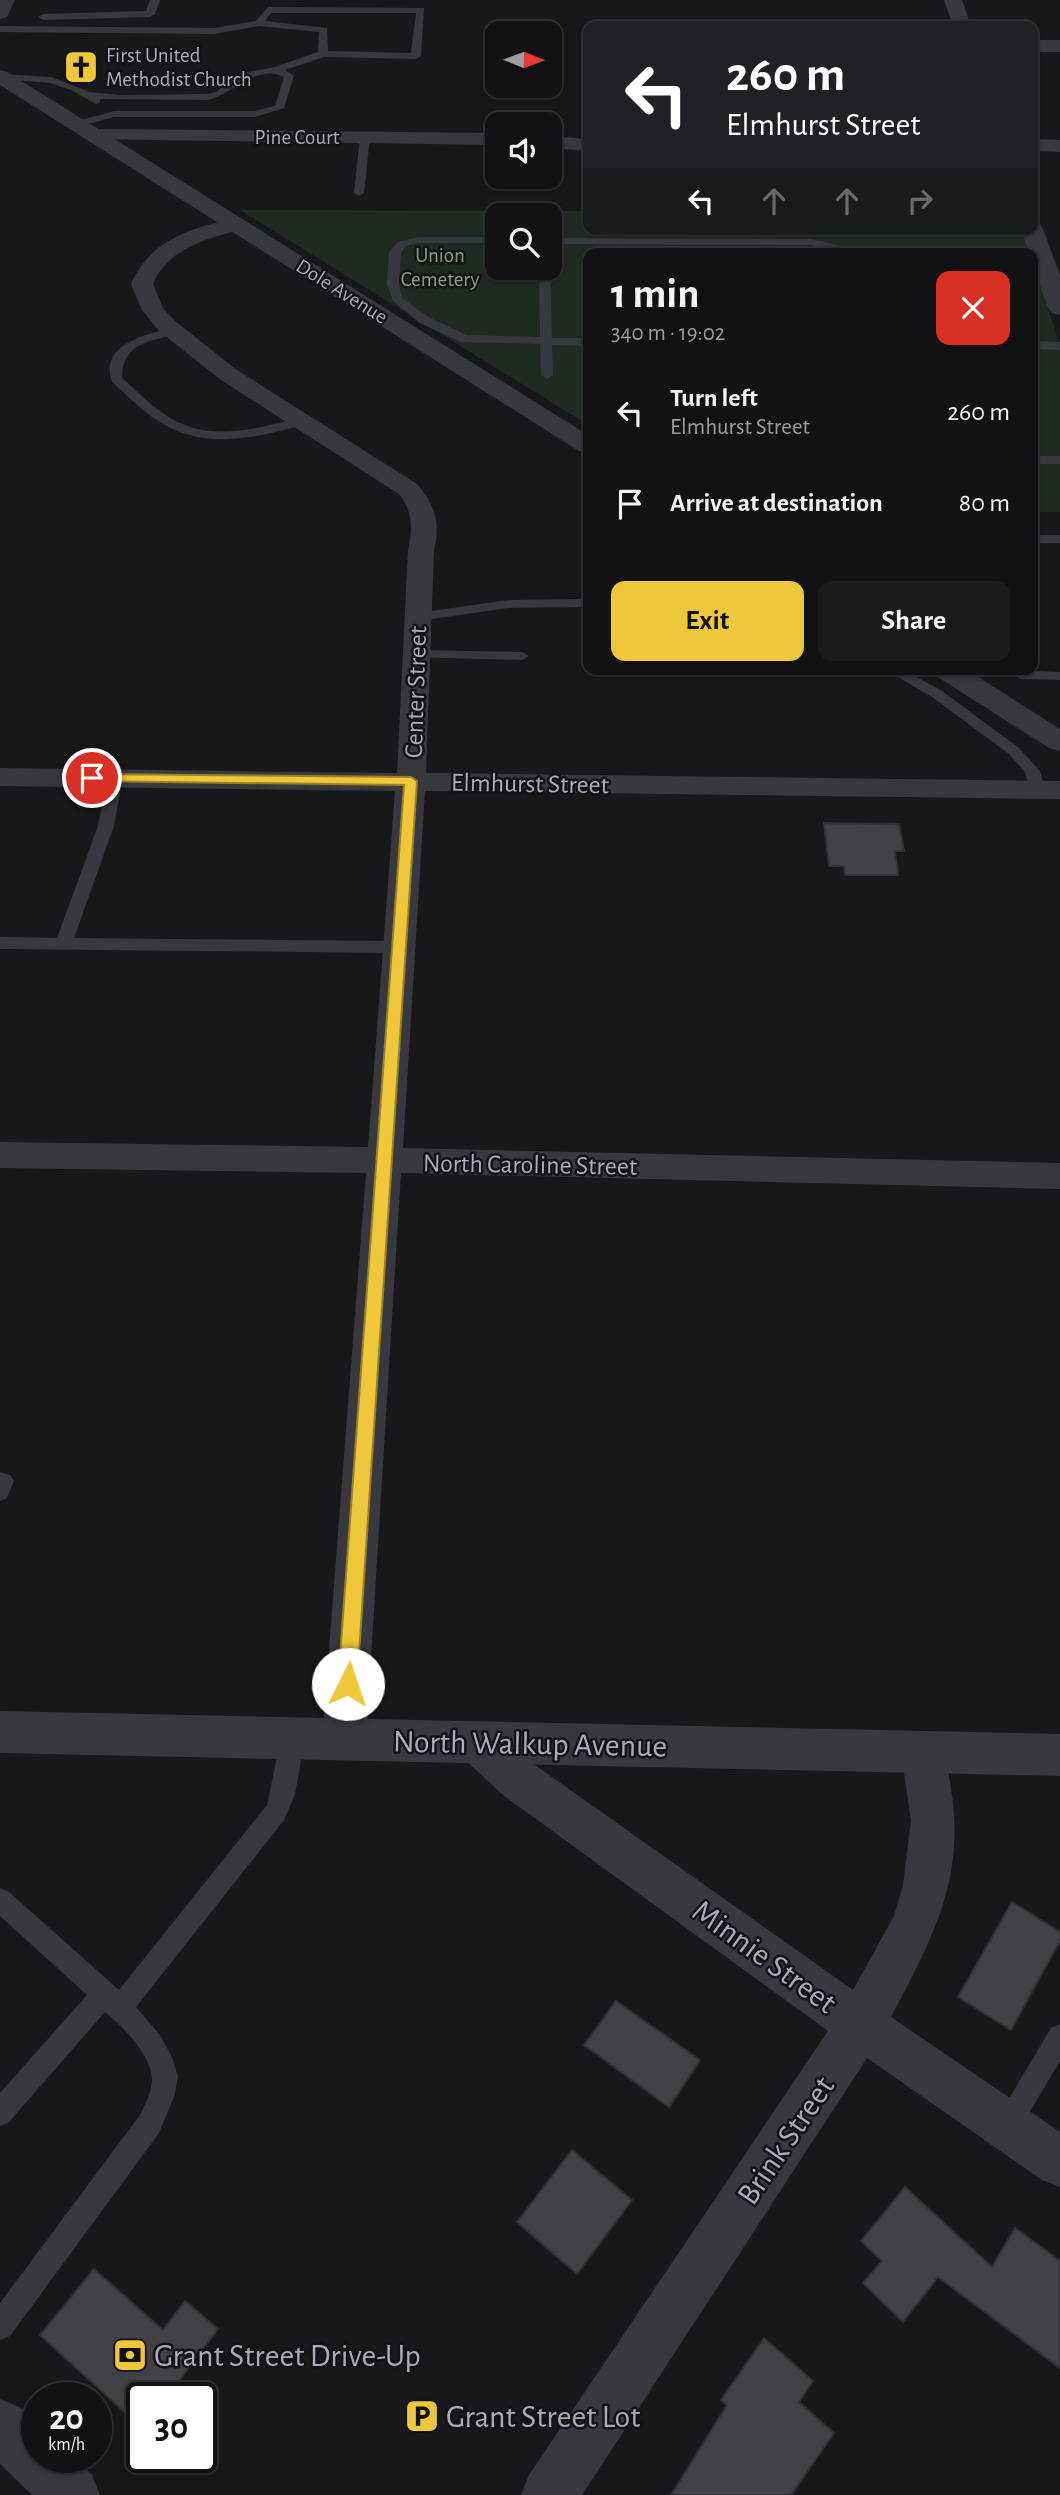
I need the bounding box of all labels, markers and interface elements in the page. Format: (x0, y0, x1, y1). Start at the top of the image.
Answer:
north arrow (485, 21, 562, 98)
map controls (485, 21, 562, 280)
place label: First United Methodist Church (106, 45, 252, 90)
church icon: First United Methodist Church (62, 48, 100, 86)
icon: left (611, 49, 702, 140)
text: 260 m (726, 51, 845, 100)
text: Elmhurst Street (726, 109, 921, 141)
button: sound (485, 112, 562, 189)
street label: Pine Court (255, 127, 340, 148)
icon: left (682, 182, 720, 220)
icon: ahead (755, 182, 793, 220)
icon: ahead (828, 182, 866, 220)
icon: right (901, 182, 939, 220)
button: search (485, 203, 562, 280)
park label: Union Cemetery (401, 245, 479, 290)
street label: Dole Avenue (292, 255, 391, 328)
button: close (936, 271, 1010, 345)
text: 1 min (611, 273, 700, 315)
text: 340 m · 19:02 (611, 322, 725, 345)
text: Turn left (670, 385, 758, 411)
icon: left (611, 394, 649, 432)
text: 260 m (947, 399, 1010, 425)
text: Elmhurst Street (670, 416, 810, 439)
icon: arrive (611, 485, 649, 523)
text: Arrive at destination (670, 490, 883, 516)
text: 80 m (959, 490, 1010, 516)
button: Exit (611, 581, 804, 661)
button: Share (818, 581, 1010, 661)
street label: Center Street (401, 626, 431, 759)
pin (62, 748, 122, 808)
icon: arrive (73, 759, 111, 797)
street label: Elmhurst Street (451, 770, 609, 798)
street label: North Caroline Street (423, 1150, 637, 1180)
position arrow (311, 1647, 385, 1721)
street label: North Walkup Avenue (393, 1726, 667, 1762)
street label: Minnie Street (687, 1894, 842, 2019)
street label: Brink Street (732, 2071, 840, 2210)
bank icon: Grant Street Drive-Up (111, 2336, 149, 2374)
place label: Grant Street Drive-Up (154, 2340, 421, 2372)
speed limit sign: 30 (126, 2382, 217, 2473)
parking icon: Grant Street Lot (403, 2397, 441, 2435)
text: 20 (49, 2401, 84, 2436)
place label: Grant Street Lot (446, 2401, 640, 2433)
text: km/h (48, 2436, 85, 2454)

